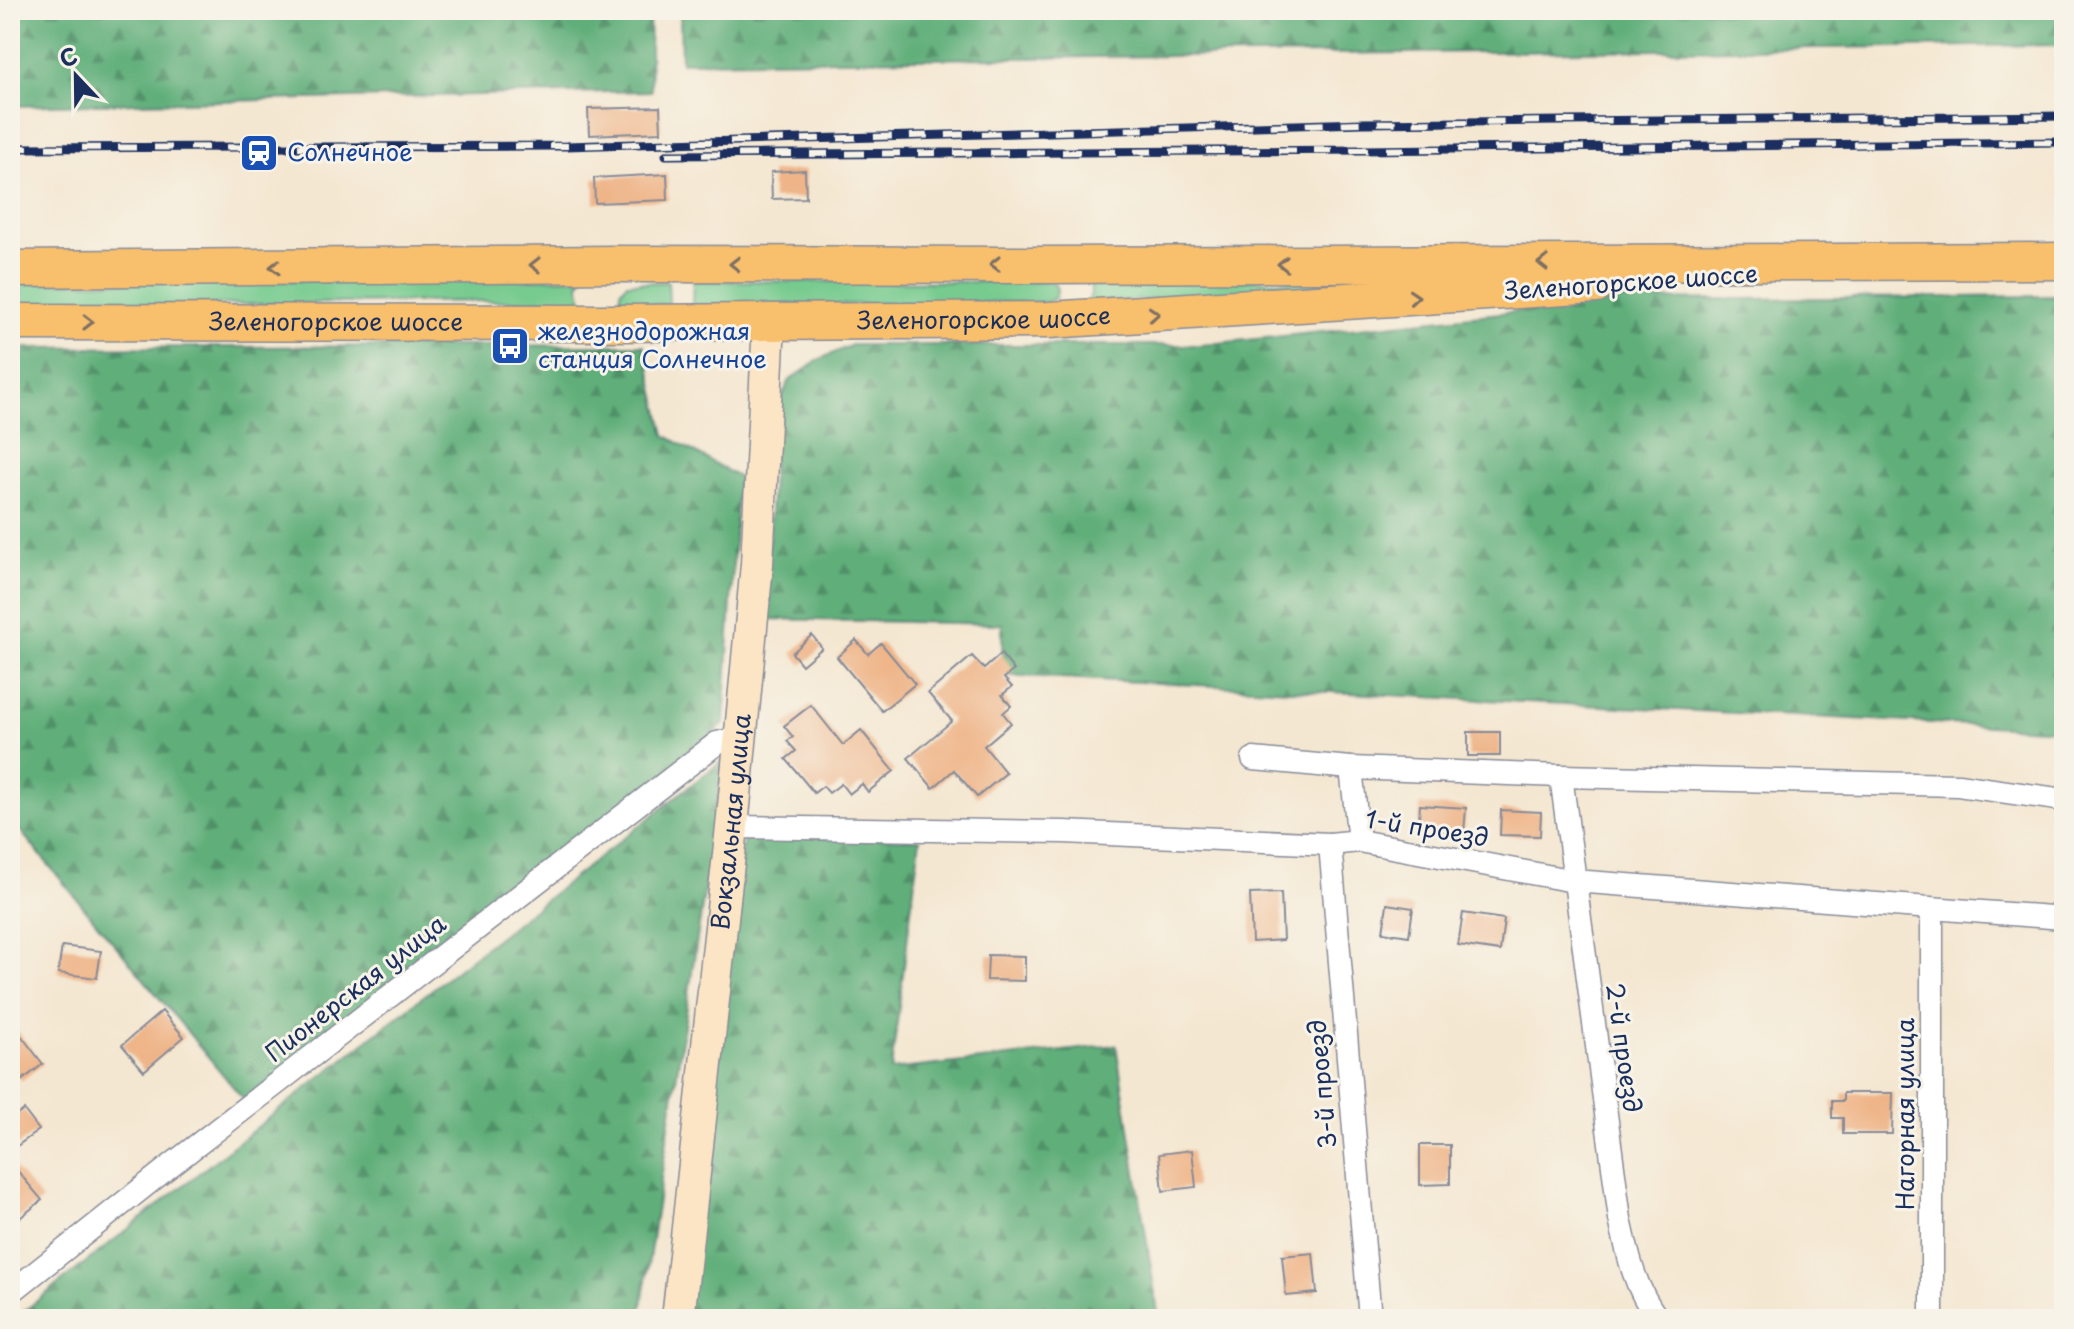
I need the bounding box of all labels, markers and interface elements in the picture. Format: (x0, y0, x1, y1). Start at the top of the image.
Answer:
north arrow (36, 36, 116, 116)
text: С (54, 38, 82, 74)
station icon: Солнечное (238, 132, 280, 174)
place label: Солнечное (287, 133, 413, 169)
street label: Зеленогорское шоссе (1503, 254, 1759, 308)
one-way arrow (1536, 254, 1549, 272)
one-way arrow (728, 255, 741, 273)
one-way arrow (988, 255, 1001, 273)
one-way arrow (1276, 255, 1289, 273)
one-way arrow (528, 256, 541, 274)
one-way arrow (268, 258, 281, 276)
one-way arrow (1408, 289, 1421, 306)
street label: Зеленогорское шоссе (857, 296, 1112, 337)
street label: Зеленогорское шоссе (209, 302, 463, 339)
one-way arrow (1148, 305, 1161, 322)
place label: железнодорожная станция Солнечное (537, 312, 767, 376)
one-way arrow (82, 313, 95, 331)
bus stop icon: железнодорожная станция Солнечное (489, 325, 531, 367)
street label: Вокзальная улица (701, 712, 759, 932)
street label: 1-й проезд (1363, 800, 1492, 855)
street label: Пионерская улица (257, 905, 453, 1070)
street label: 2-й проезд (1598, 981, 1652, 1115)
street label: 3-й проезд (1297, 1018, 1345, 1150)
street label: Нагорная улица (1886, 1018, 1922, 1210)

